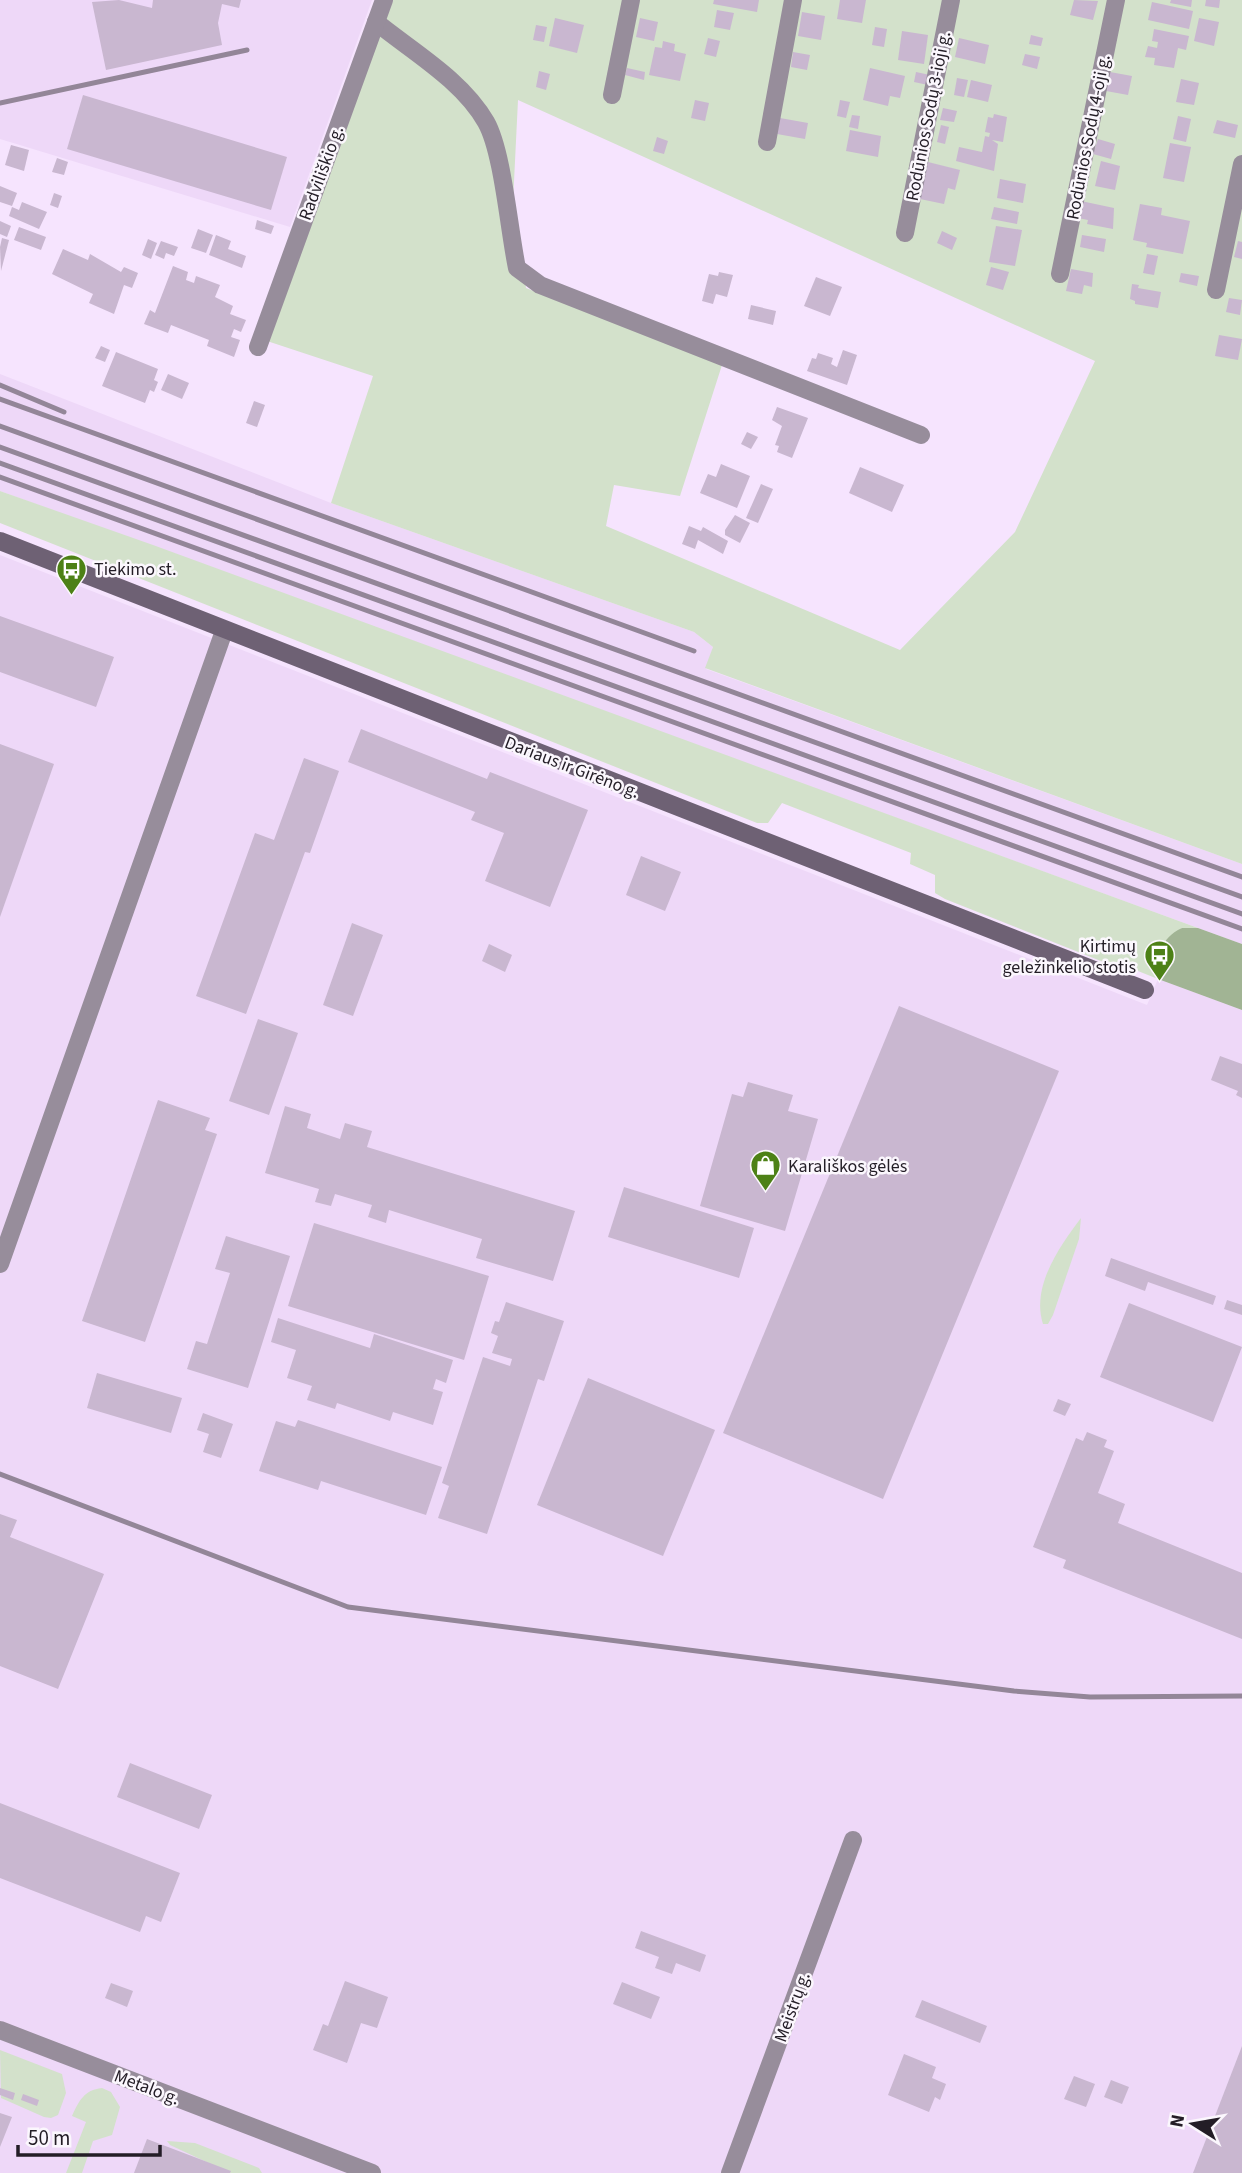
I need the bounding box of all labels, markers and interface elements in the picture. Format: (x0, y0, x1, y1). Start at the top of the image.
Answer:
street label: Rodūnios Sodų 3-ioji g. (900, 29, 957, 203)
street label: Rodūnios Sodų 4-oji g. (1060, 52, 1117, 222)
street label: Radviliškio g. (293, 122, 350, 224)
bus stop icon: Tiekimo st. (54, 552, 88, 596)
place label: Tiekimo st. (94, 557, 177, 582)
street label: Dariaus ir Girėno g. (501, 730, 643, 805)
place label: Kirtimų geležinkelio stotis (1002, 934, 1136, 980)
bus stop icon: Kirtimų geležinkelio stotis (1142, 939, 1176, 983)
shop icon: Karališkos gėlės (748, 1149, 782, 1193)
place label: Karališkos gėlės (788, 1154, 907, 1179)
street label: Meistrų g. (768, 1969, 817, 2046)
street label: Metalo g. (111, 2064, 183, 2111)
north arrow (1158, 2089, 1228, 2159)
text: N (1163, 2112, 1192, 2130)
scale bar (18, 2114, 159, 2158)
text: 50 m (28, 2123, 70, 2153)

